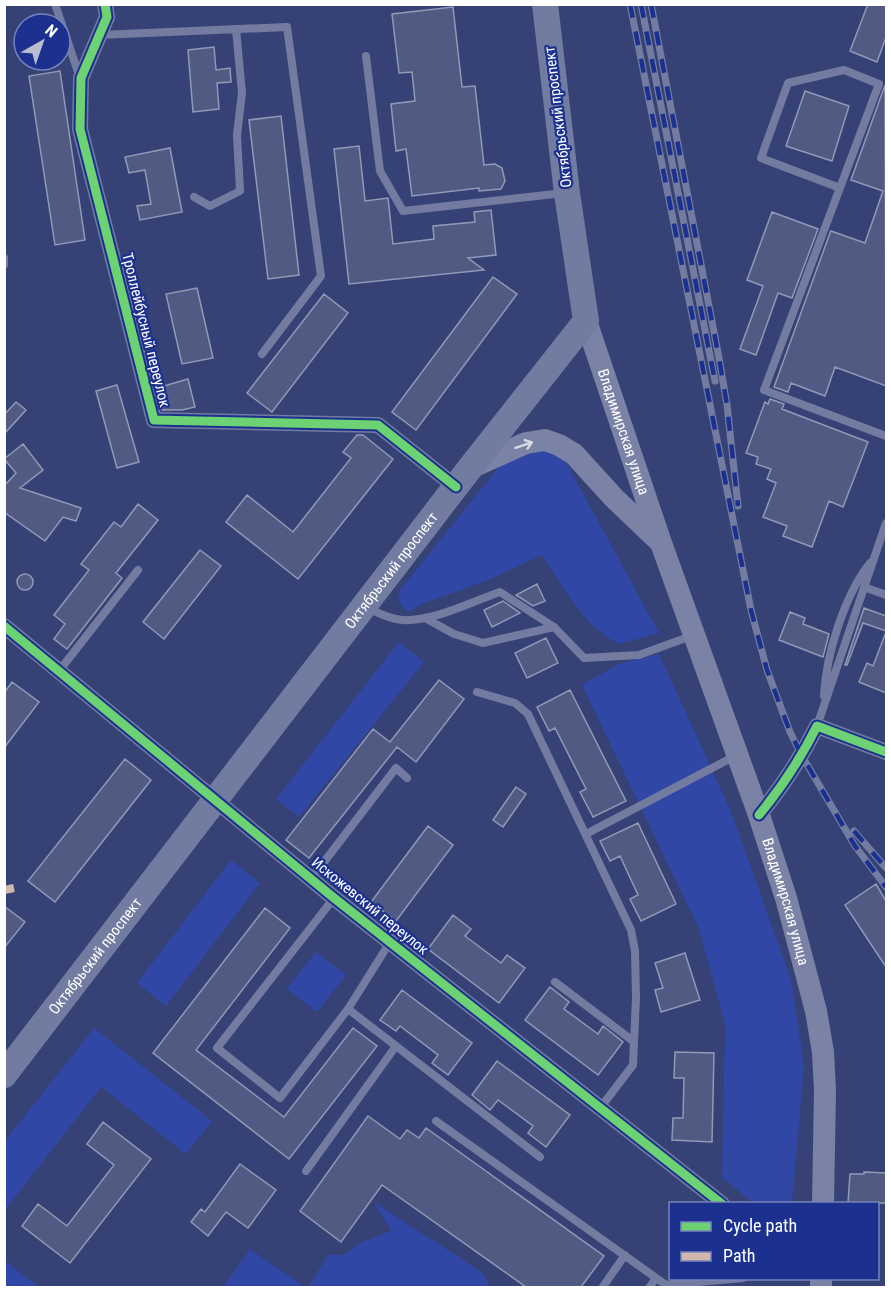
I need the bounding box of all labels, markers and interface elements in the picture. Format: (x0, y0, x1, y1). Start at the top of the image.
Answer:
north arrow (12, 12, 72, 72)
text: N (41, 20, 61, 41)
street label: Октябрьский проспект (540, 45, 576, 189)
street label: Троллейбусный переулок (118, 251, 174, 409)
street label: Владимирская улица (594, 367, 653, 497)
one-way arrow (514, 439, 533, 450)
street label: Октябрьский проспект (341, 509, 442, 632)
street label: Владимирская улица (758, 836, 813, 967)
street label: Искожевский переулок (308, 853, 432, 959)
street label: Октябрьский проспект (45, 894, 146, 1018)
legend (669, 1202, 879, 1280)
text: Cycle path (723, 1215, 797, 1236)
text: Path (723, 1245, 756, 1266)

